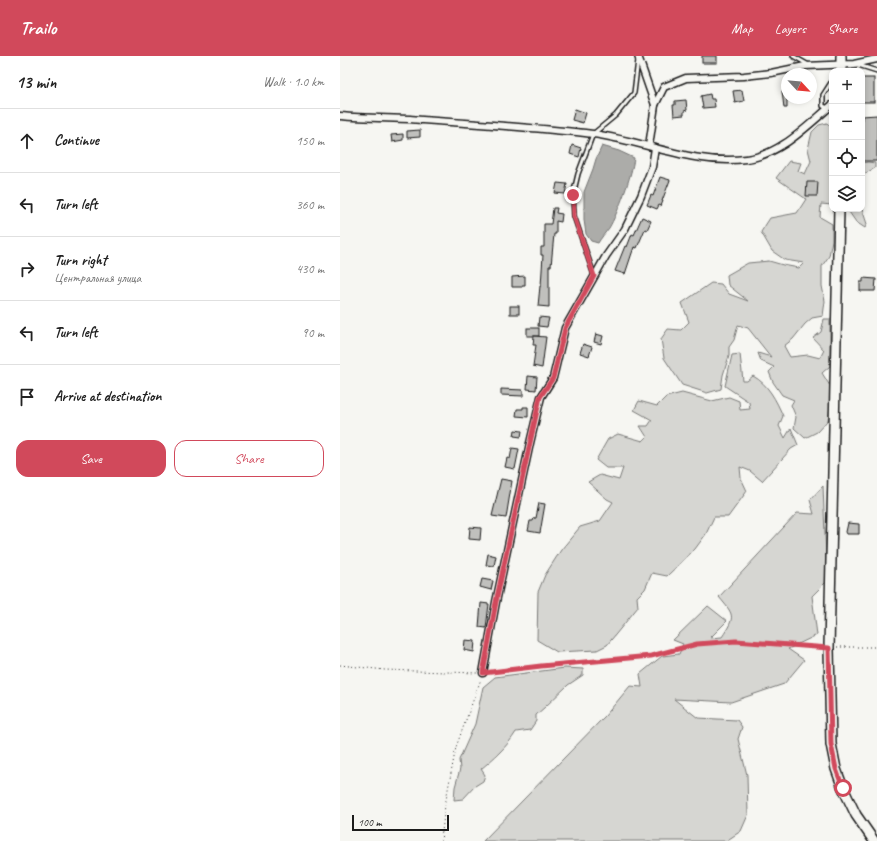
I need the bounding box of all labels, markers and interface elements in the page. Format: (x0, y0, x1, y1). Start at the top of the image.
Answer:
text: Trailo (20, 16, 56, 40)
text: Map (731, 20, 753, 37)
text: Layers (775, 20, 806, 37)
text: Share (828, 20, 857, 37)
north arrow (781, 68, 817, 104)
map controls (829, 68, 865, 212)
button: + (829, 68, 865, 104)
text: 13 min (16, 72, 56, 93)
text: Walk · 1.0 km (263, 74, 324, 90)
button: − (829, 104, 865, 140)
icon: ahead (16, 130, 38, 152)
text: Continue (54, 131, 99, 150)
text: 150 m (296, 133, 324, 149)
button: locate (829, 140, 865, 176)
button: layers (829, 176, 865, 212)
route end (564, 186, 582, 204)
icon: left (16, 194, 38, 216)
text: Turn left (54, 195, 97, 214)
text: 360 m (296, 197, 324, 213)
text: Turn right (54, 251, 107, 270)
icon: right (16, 258, 38, 280)
text: 430 m (296, 261, 324, 277)
text: Центральная улица (54, 270, 141, 286)
icon: left (16, 322, 38, 344)
text: Turn left (54, 323, 97, 342)
text: 90 m (302, 325, 324, 341)
icon: arrive (16, 386, 38, 408)
text: Arrive at destination (54, 387, 161, 406)
button: Save (16, 440, 166, 477)
button: Share (174, 440, 324, 477)
route start (834, 779, 852, 797)
scale bar (352, 813, 449, 832)
text: 100 m (358, 815, 382, 829)

